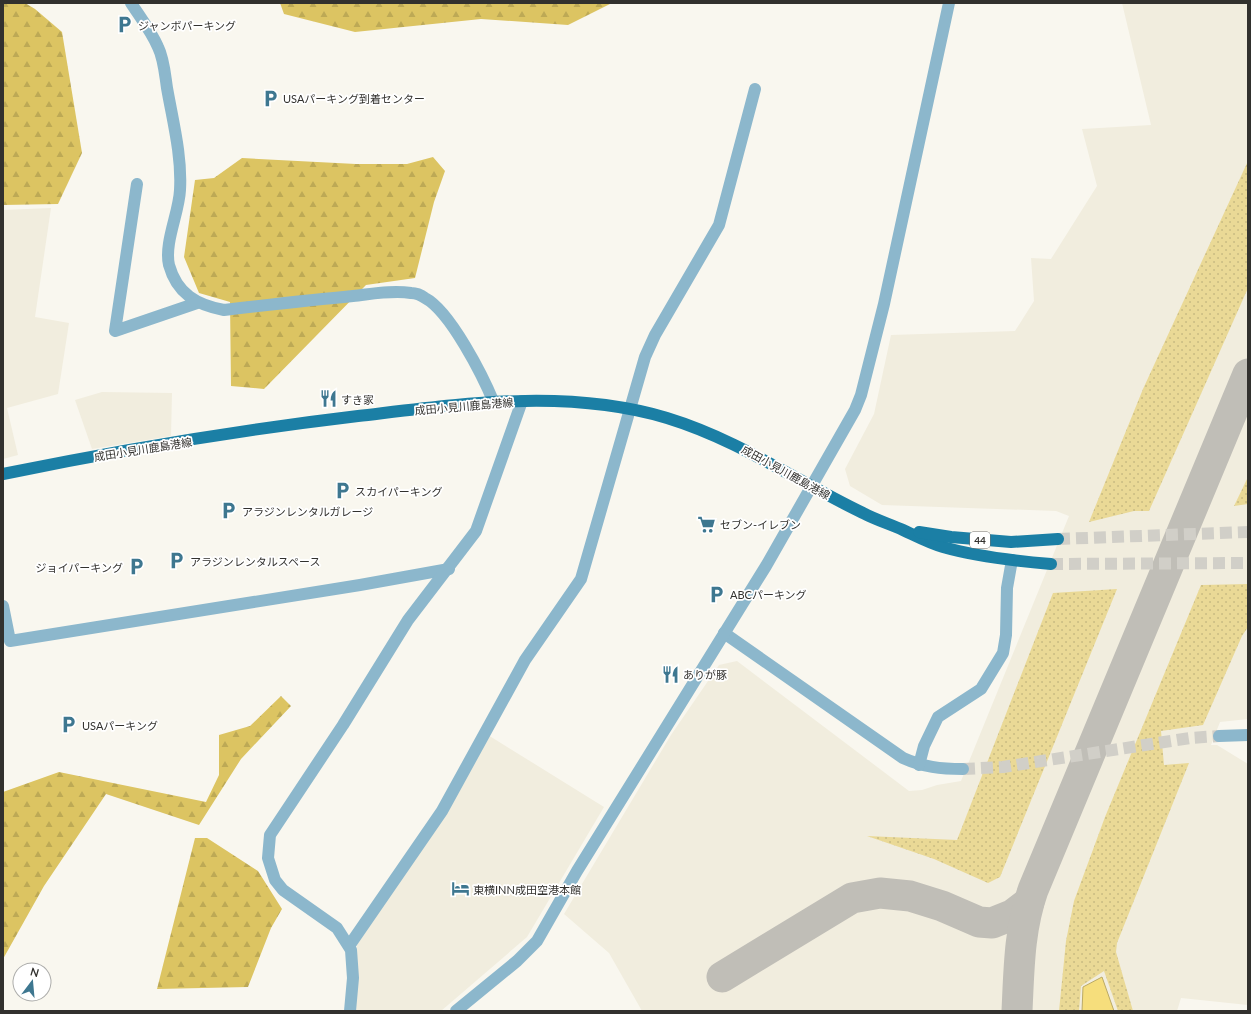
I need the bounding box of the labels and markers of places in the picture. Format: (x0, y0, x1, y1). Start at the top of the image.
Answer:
parking icon: ジャンボパーキング (115, 15, 135, 35)
place label: ジャンボパーキング (138, 19, 236, 32)
parking icon: USAパーキング到着センター (260, 88, 280, 108)
place label: USAパーキング到着センター (283, 92, 425, 105)
restaurant icon: すき家 (318, 389, 338, 409)
place label: すき家 (341, 393, 374, 406)
parking icon: スカイパーキング (332, 481, 352, 501)
place label: スカイパーキング (355, 485, 442, 498)
parking icon: アラジンレンタルガレージ (219, 501, 239, 521)
place label: アラジンレンタルガレージ (242, 505, 373, 518)
supermarket icon: セブン-イレブン (697, 514, 717, 534)
place label: セブン-イレブン (720, 518, 801, 531)
parking icon: アラジンレンタルスペース (167, 551, 187, 571)
place label: アラジンレンタルスペース (190, 555, 320, 568)
parking icon: ジョイパーキング (126, 557, 146, 577)
place label: ジョイパーキング (36, 561, 123, 574)
parking icon: ABCパーキング (707, 584, 727, 604)
place label: ABCパーキング (730, 588, 807, 601)
restaurant icon: ありが豚 (660, 664, 680, 684)
place label: ありが豚 (683, 668, 727, 681)
parking icon: USAパーキング (59, 715, 79, 735)
place label: USAパーキング (82, 719, 158, 732)
hotel icon: 東横INN成田空港本館 (450, 879, 470, 899)
place label: 東横INN成田空港本館 (473, 883, 581, 896)

